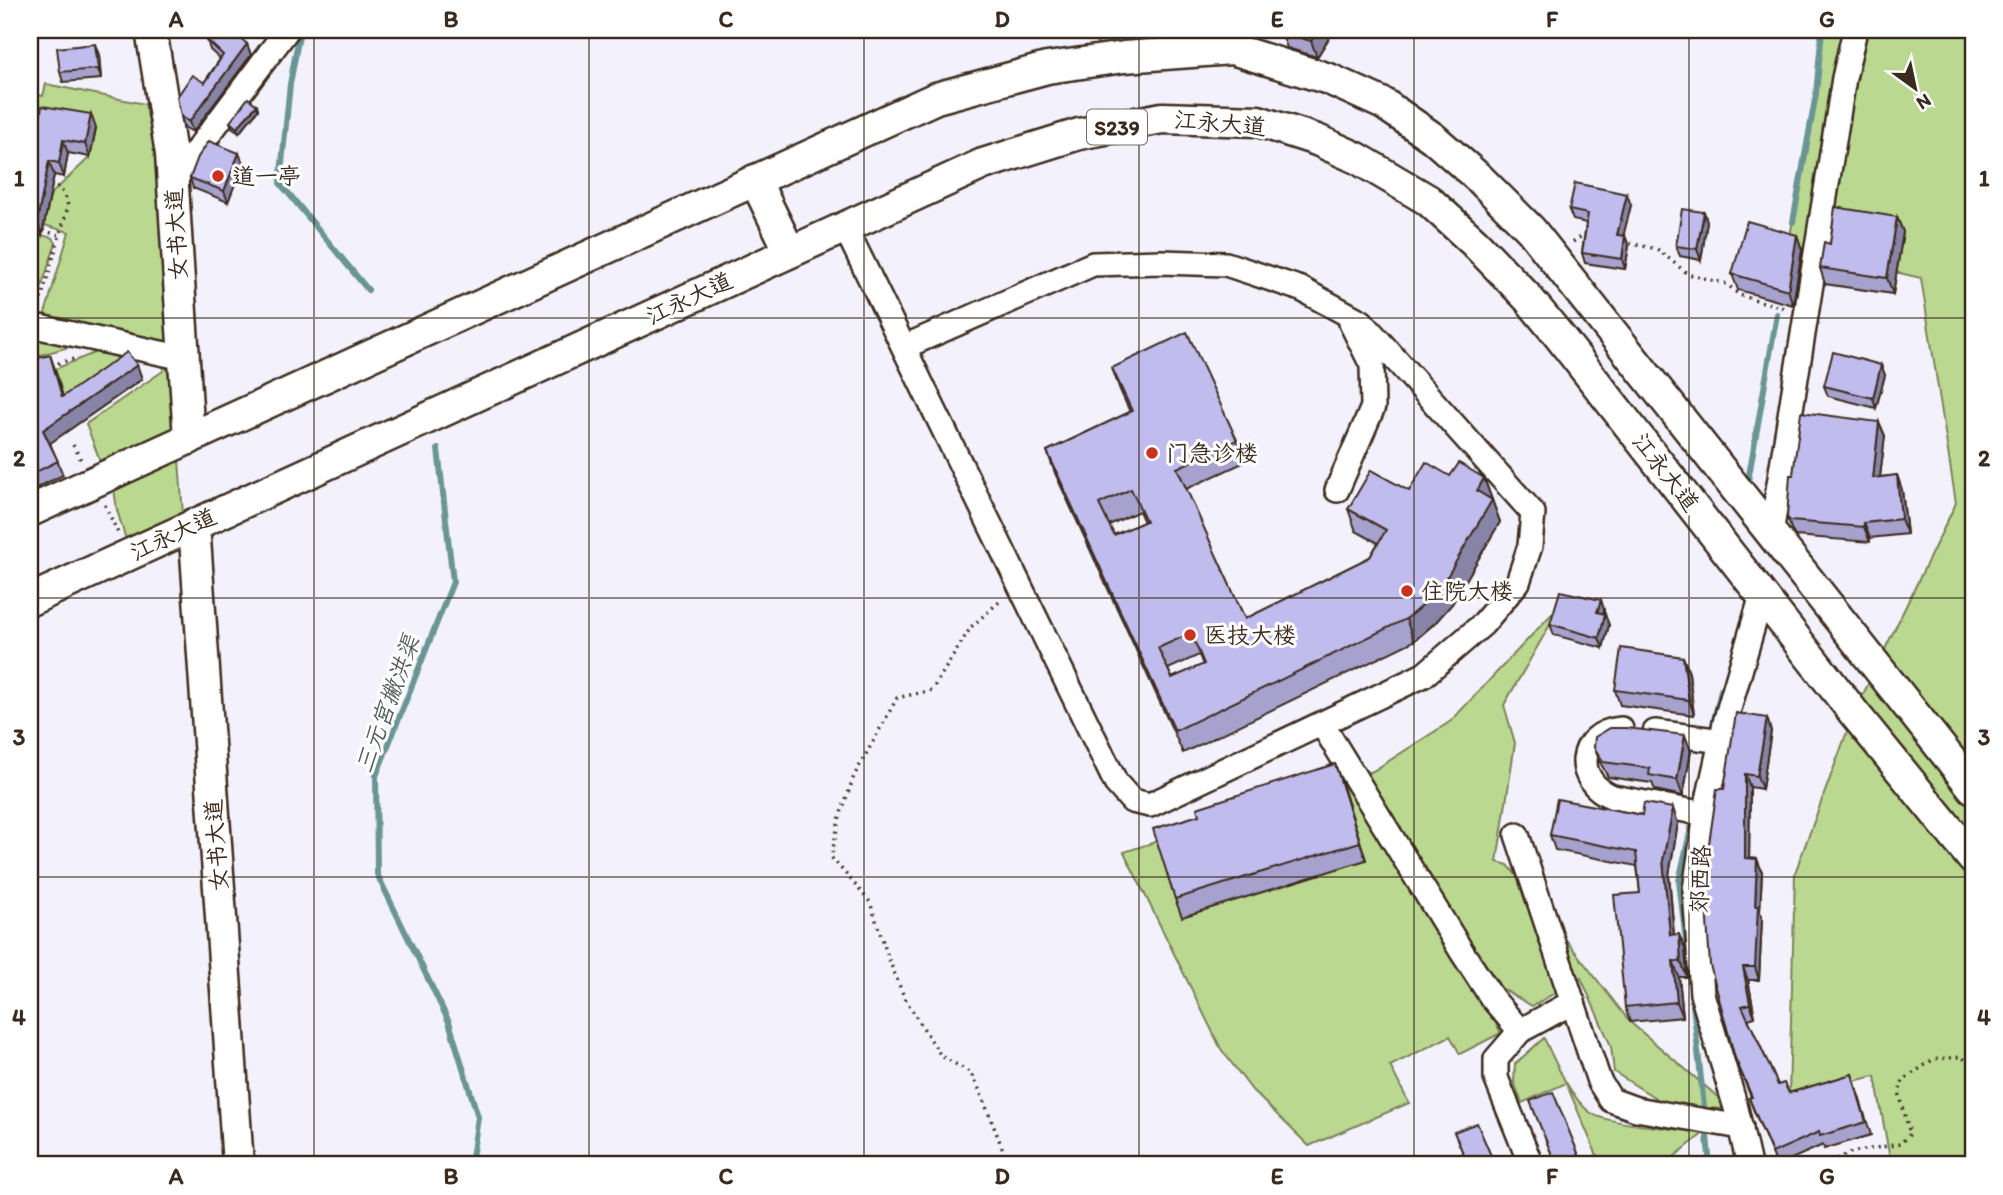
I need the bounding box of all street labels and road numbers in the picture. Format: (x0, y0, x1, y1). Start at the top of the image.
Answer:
street label: 江永大道 (1173, 105, 1267, 141)
road number: S239 (1087, 110, 1147, 144)
street label: 女书大道 (160, 187, 192, 281)
street label: 江永大道 (641, 266, 737, 330)
street label: 江永大道 (1627, 427, 1705, 517)
street label: 江永大道 (125, 502, 221, 566)
street label: 女书大道 (199, 798, 233, 892)
street label: 郊西路 (1684, 844, 1716, 914)

